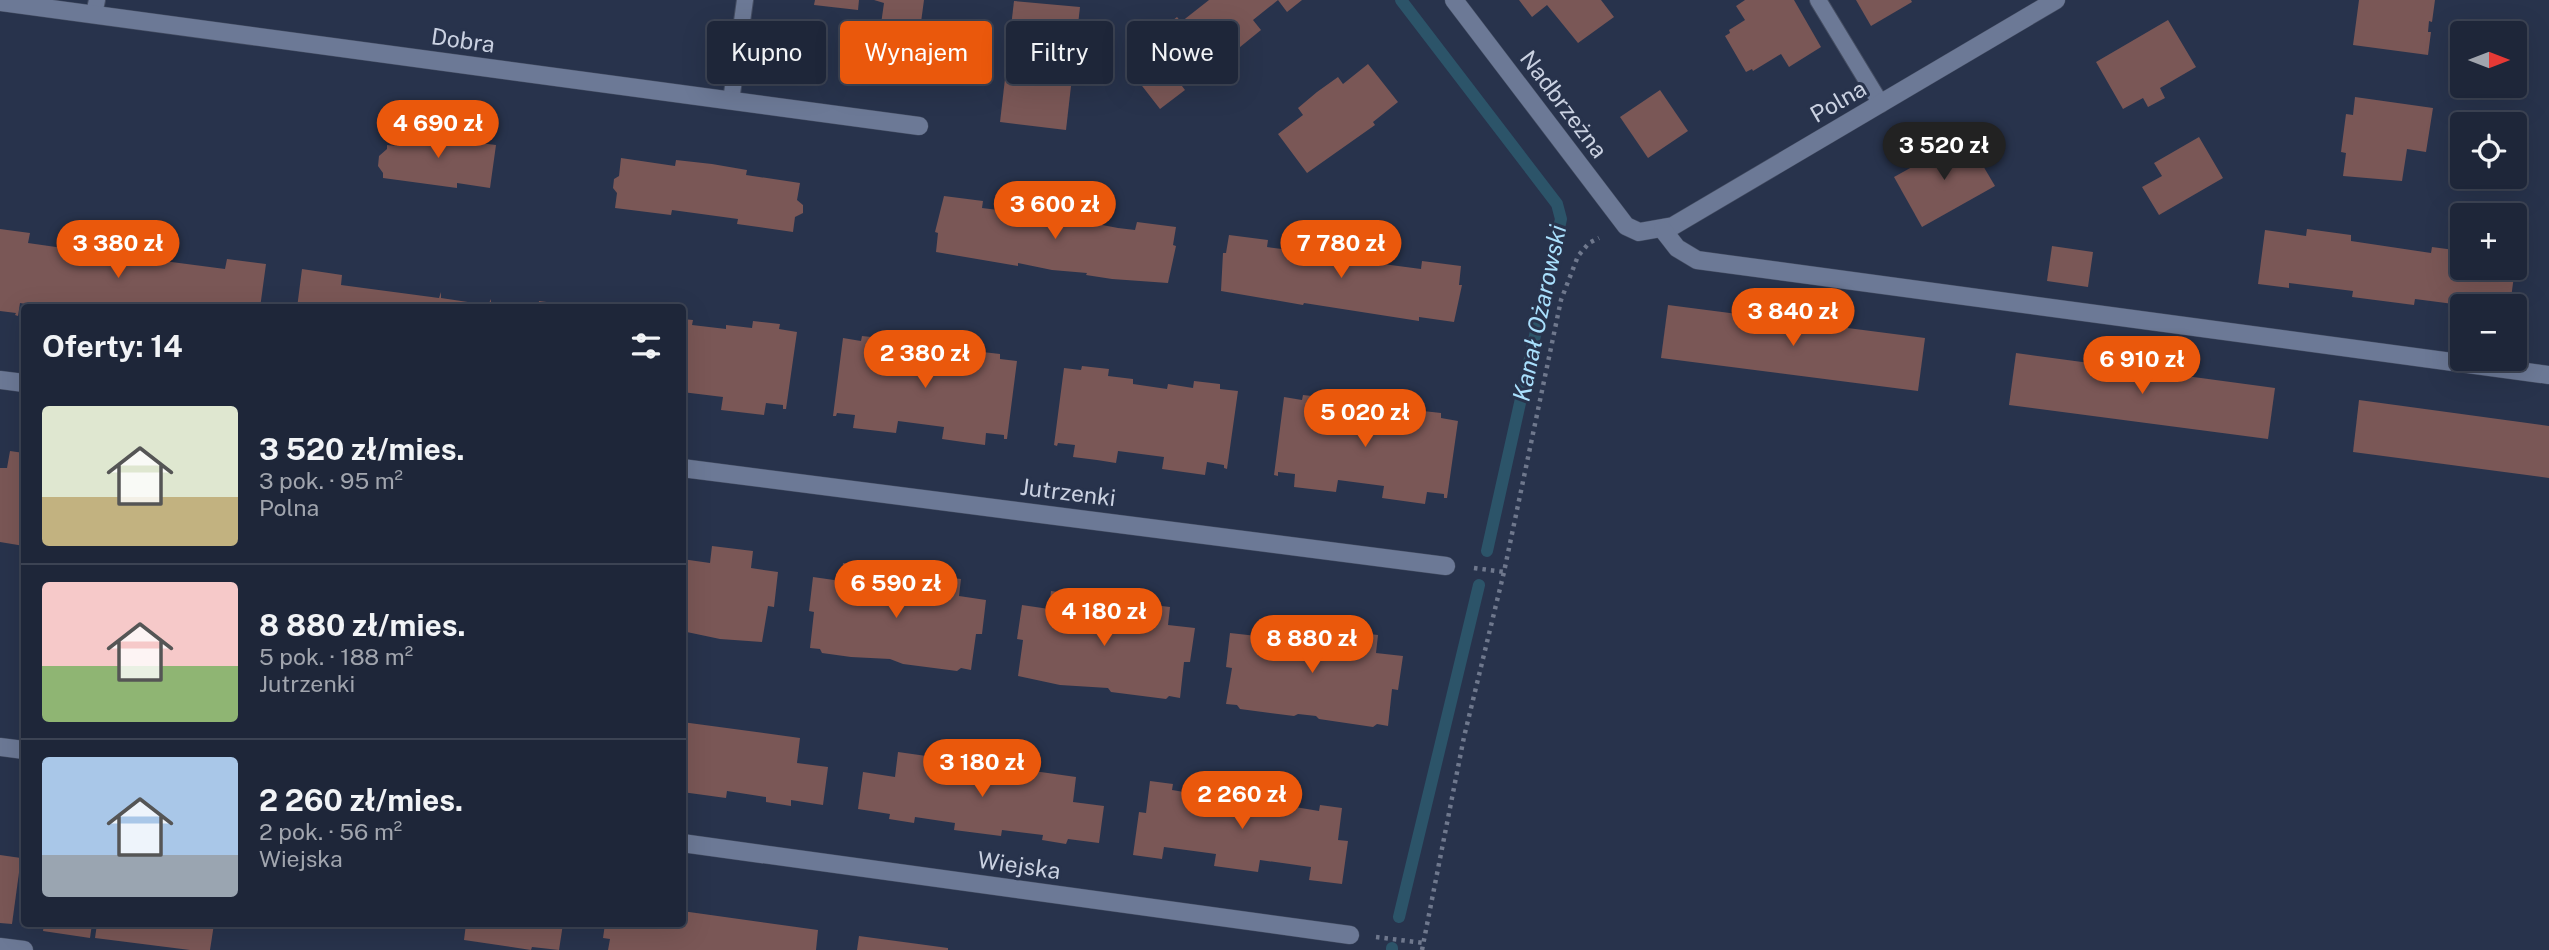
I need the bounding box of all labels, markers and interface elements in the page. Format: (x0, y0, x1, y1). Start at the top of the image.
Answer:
chip: Kupno (707, 21, 826, 84)
chip: Wynajem (840, 21, 992, 84)
chip: Filtry (1006, 21, 1113, 84)
chip: Nowe (1127, 21, 1238, 84)
north arrow (2450, 21, 2527, 98)
map controls (2450, 21, 2527, 371)
street label: Dobra (429, 22, 497, 58)
street label: Nadbrzeżna (1515, 45, 1613, 163)
street label: Polna (1805, 74, 1871, 128)
pin: 4 690 zł (366, 100, 510, 160)
text: 4 690 zł (393, 109, 483, 136)
button: locate (2450, 112, 2527, 189)
pin: 3 520 zł (1872, 122, 2016, 182)
text: 3 520 zł (1899, 131, 1989, 158)
pin: 3 600 zł (983, 182, 1127, 241)
text: 3 600 zł (1010, 190, 1100, 217)
button: + (2450, 203, 2527, 280)
pin: 3 380 zł (46, 220, 190, 280)
pin: 7 780 zł (1269, 220, 1413, 280)
water label: Kanał Ożarowski (1507, 222, 1571, 404)
text: 3 380 zł (72, 229, 164, 256)
text: 7 780 zł (1296, 229, 1386, 256)
pin: 3 840 zł (1721, 288, 1865, 348)
button: − (2450, 294, 2527, 371)
text: 3 840 zł (1748, 297, 1838, 324)
icon: filters (627, 327, 665, 365)
text: Oferty: 14 (42, 328, 183, 364)
pin: 2 380 zł (853, 330, 997, 390)
pin: 6 910 zł (2070, 336, 2214, 396)
text: 2 380 zł (880, 339, 970, 366)
text: 6 910 zł (2099, 345, 2185, 372)
pin: 5 020 zł (1293, 390, 1437, 449)
text: 5 020 zł (1320, 398, 1410, 425)
text: 3 520 zł/mies. (259, 431, 465, 467)
icon: home (98, 434, 182, 518)
text: 3 pok. · 95 m² (259, 467, 403, 494)
street label: Jutrzenki (1019, 473, 1117, 511)
text: Polna (259, 494, 319, 521)
pin: 6 590 zł (824, 560, 968, 620)
text: 6 590 zł (851, 569, 941, 596)
pin: 4 180 zł (1032, 588, 1176, 648)
text: 4 180 zł (1061, 597, 1147, 624)
text: 8 880 zł/mies. (259, 607, 466, 643)
icon: home (98, 610, 182, 694)
pin: 8 880 zł (1240, 616, 1384, 675)
text: 8 880 zł (1266, 624, 1358, 651)
text: 5 pok. · 188 m² (259, 643, 413, 670)
text: Jutrzenki (259, 670, 355, 697)
pin: 3 180 zł (910, 740, 1054, 799)
text: 3 180 zł (939, 748, 1025, 775)
pin: 2 260 zł (1170, 772, 1314, 831)
text: 2 260 zł (1197, 780, 1287, 807)
text: 2 260 zł/mies. (259, 782, 463, 818)
icon: home (98, 785, 182, 869)
text: 2 pok. · 56 m² (259, 818, 402, 845)
text: Wiejska (259, 845, 343, 872)
street label: Wiejska (976, 846, 1062, 884)

